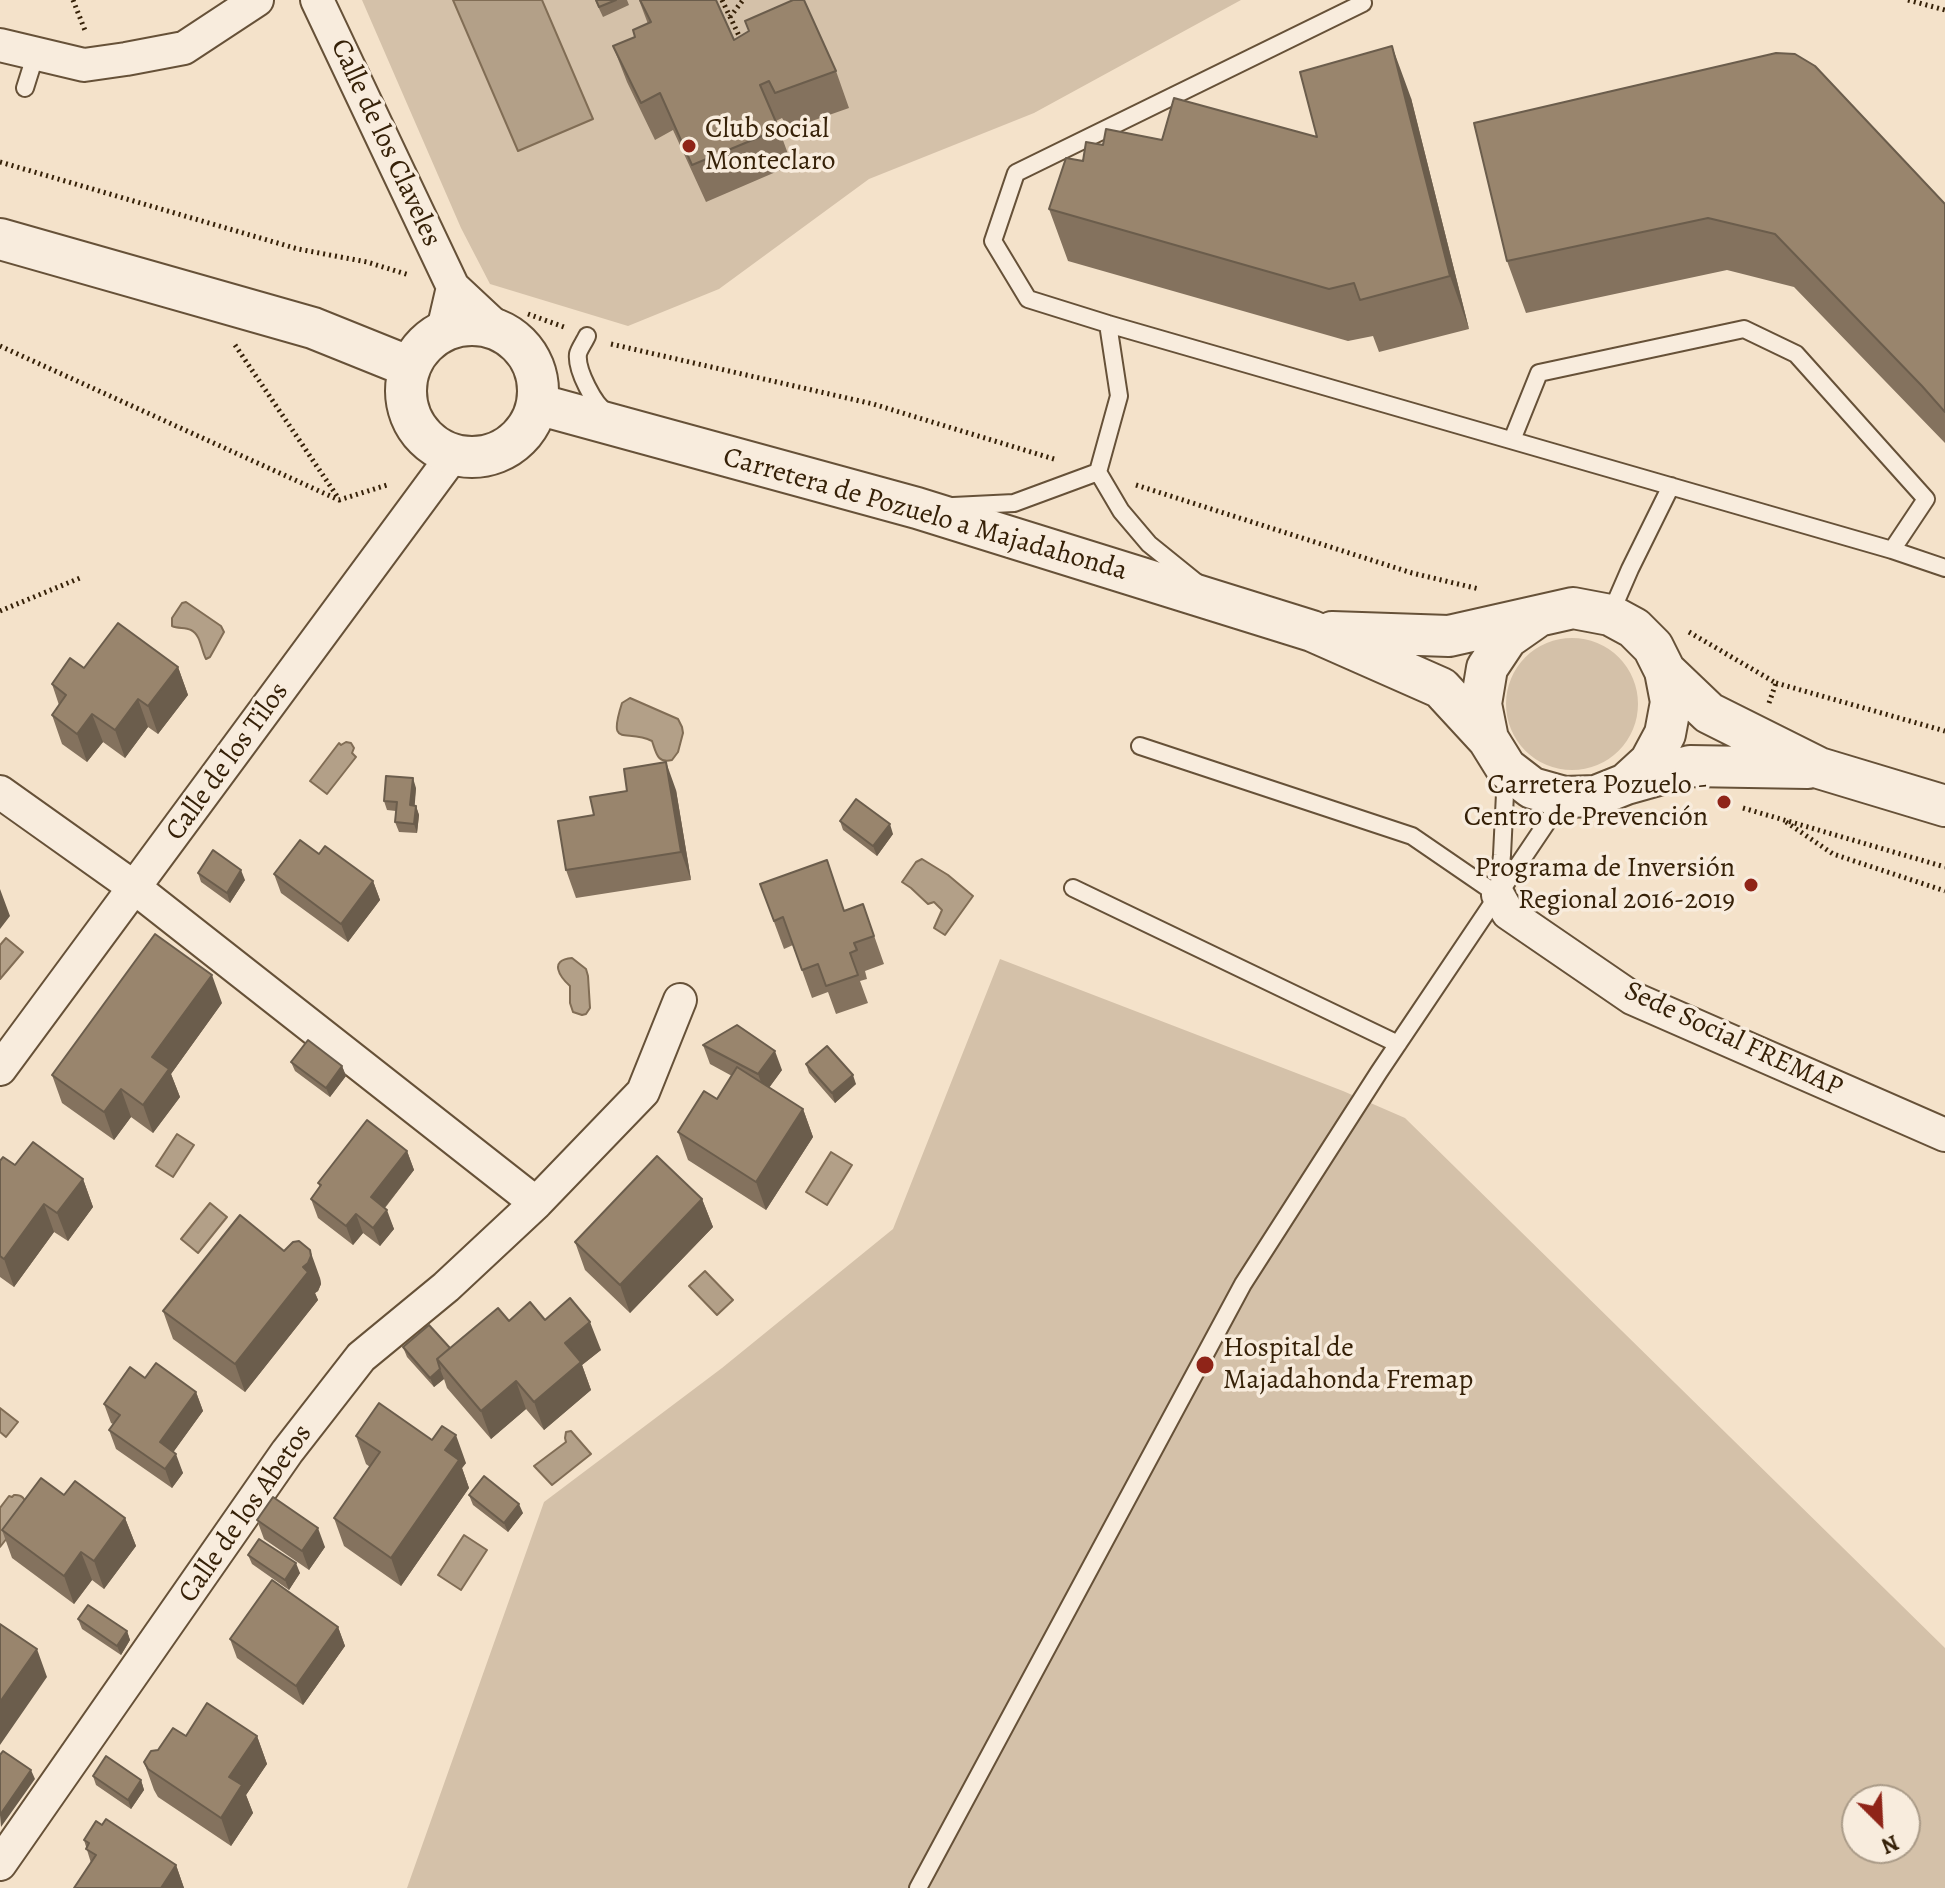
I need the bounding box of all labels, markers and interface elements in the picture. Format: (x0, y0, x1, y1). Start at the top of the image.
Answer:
street label: Calle de los Claveles (322, 34, 448, 252)
place label: Club social Monteclaro (705, 113, 835, 179)
marker: Club social Monteclaro (680, 137, 698, 155)
street label: Carretera de Pozuelo a Majadahonda (719, 441, 1131, 589)
street label: Calle de los Tilos (159, 676, 297, 848)
place label: Carretera Pozuelo - Centro de Prevención (1464, 769, 1708, 835)
marker: Carretera Pozuelo - Centro de Prevención (1715, 793, 1733, 811)
place label: Programa de Inversión Regional 2016-2019 (1475, 852, 1735, 918)
marker: Programa de Inversión Regional 2016-2019 (1742, 876, 1760, 894)
street label: Sede Social FREMAP (1619, 975, 1847, 1105)
place label: Hospital de Majadahonda Fremap (1223, 1332, 1473, 1398)
marker: Hospital de Majadahonda Fremap (1194, 1354, 1216, 1376)
street label: Calle de los Abetos (172, 1418, 320, 1610)
north arrow (1841, 1784, 1921, 1864)
text: N (1877, 1827, 1903, 1861)

